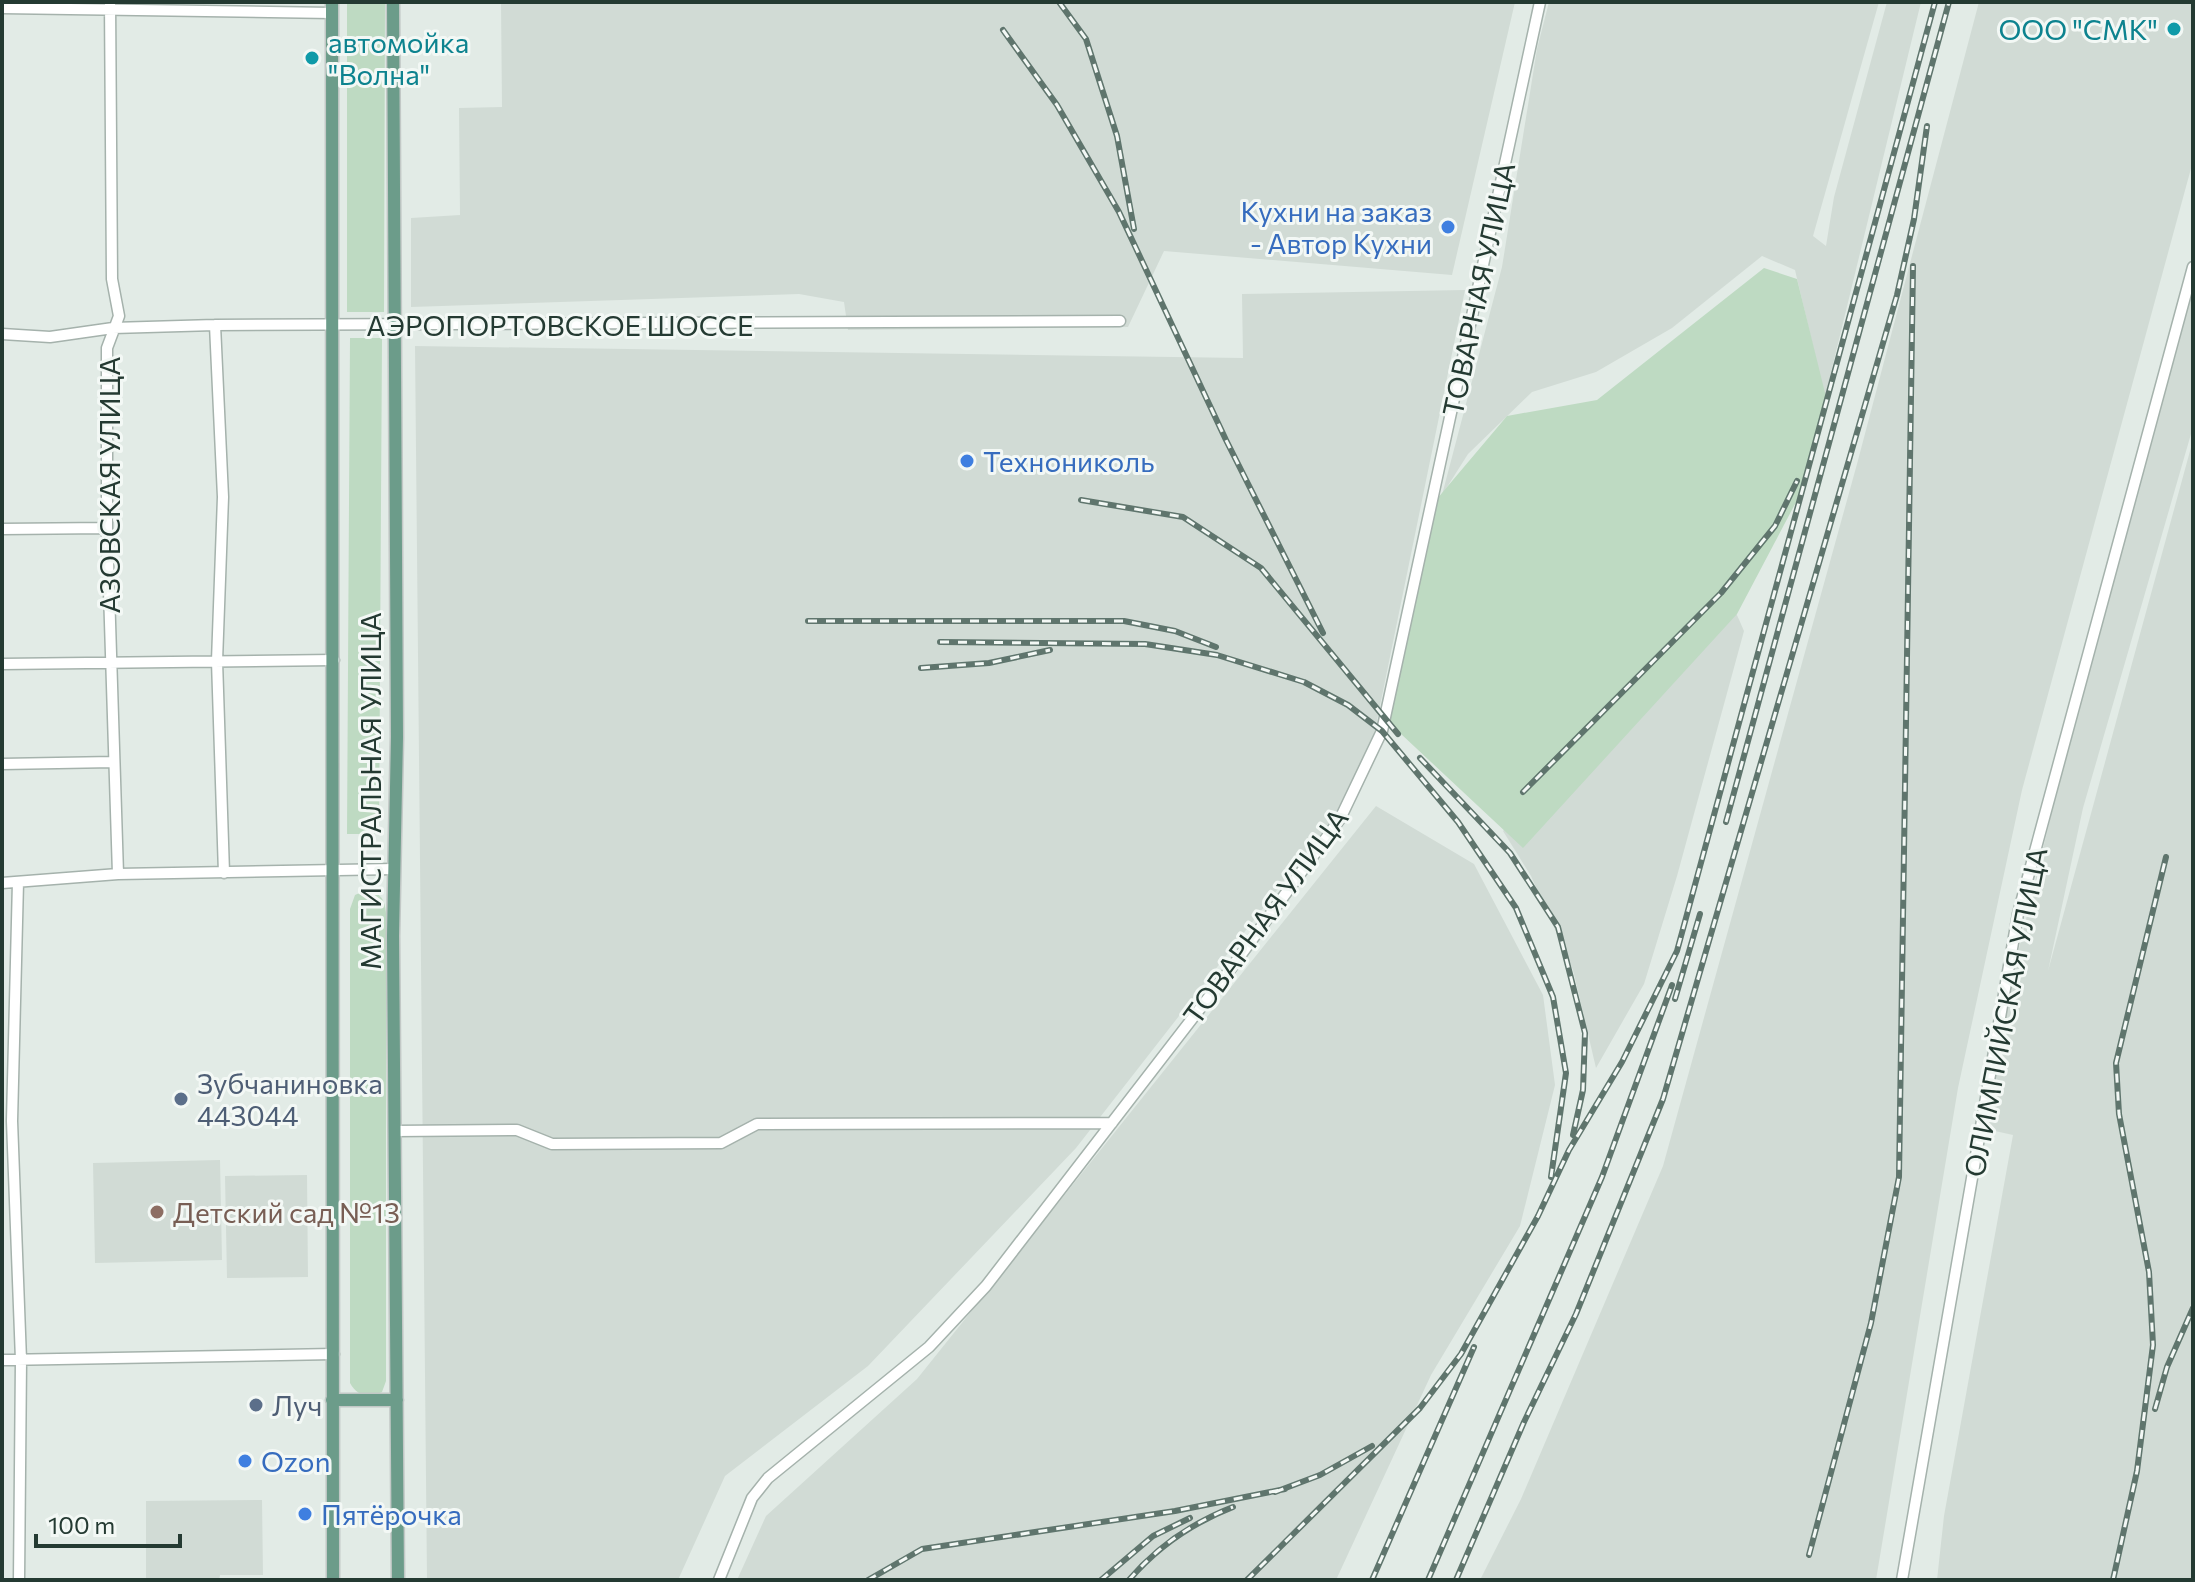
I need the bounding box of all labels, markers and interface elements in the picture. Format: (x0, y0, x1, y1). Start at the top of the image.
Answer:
place label: ООО "СМК" (1998, 12, 2158, 46)
marker: ООО "СМК" (2165, 20, 2183, 38)
place label: автомойка "Волна" (328, 25, 469, 91)
marker: автомойка "Волна" (303, 49, 321, 67)
street label: ТОВАРНАЯ УЛИЦА (1435, 159, 1521, 419)
place label: Кухни на заказ - Автор Кухни (1240, 194, 1432, 260)
marker: Кухни на заказ - Автор Кухни (1439, 218, 1457, 236)
street label: АЭРОПОРТОВСКОЕ ШОССЕ (366, 308, 754, 342)
street label: АЗОВСКАЯ УЛИЦА (92, 357, 126, 613)
place label: Технониколь (983, 444, 1155, 478)
marker: Технониколь (958, 452, 976, 470)
street label: МАГИСТРАЛЬНАЯ УЛИЦА (353, 612, 387, 970)
street label: ТОВАРНАЯ УЛИЦА (1175, 801, 1355, 1031)
street label: ОЛИМПИЙСКАЯ УЛИЦА (1956, 844, 2054, 1180)
place label: Зубчаниновка 443044 (197, 1066, 383, 1132)
marker: Зубчаниновка 443044 (172, 1090, 190, 1108)
place label: Детский сад №13 (173, 1195, 400, 1229)
marker: Детский сад №13 (148, 1203, 166, 1221)
place label: Луч (272, 1388, 322, 1422)
marker: Луч (247, 1396, 265, 1414)
place label: Ozon (261, 1444, 331, 1478)
marker: Ozon (236, 1452, 254, 1470)
place label: Пятёрочка (321, 1497, 462, 1531)
scale bar (36, 1498, 180, 1548)
marker: Пятёрочка (296, 1505, 314, 1523)
text: 100 m (48, 1510, 115, 1539)

